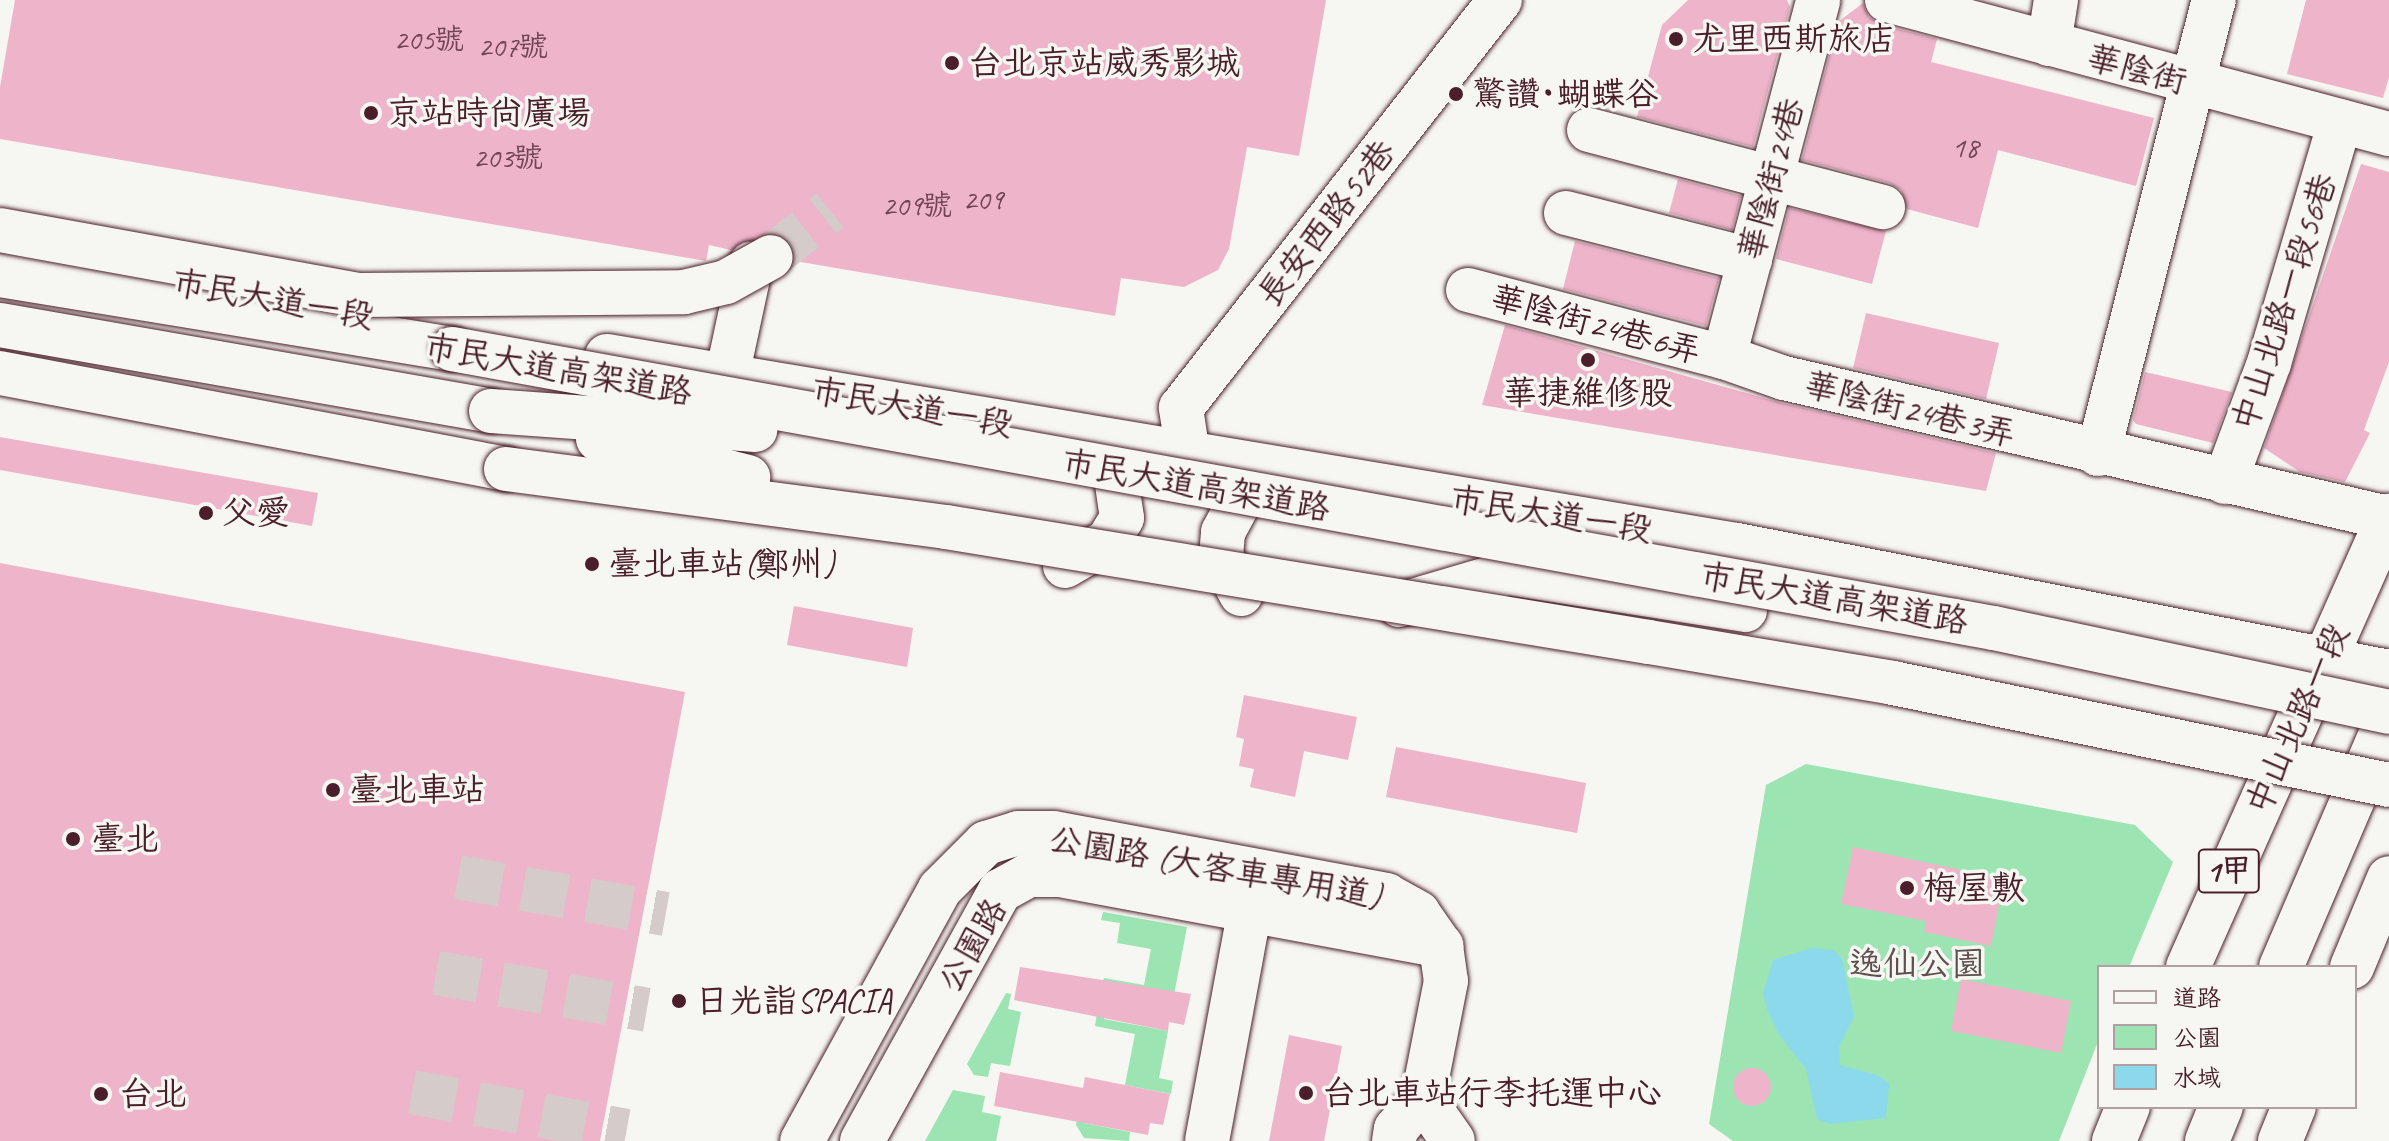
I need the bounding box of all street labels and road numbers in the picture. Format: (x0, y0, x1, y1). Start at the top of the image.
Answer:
street label: 華陰街 (2082, 36, 2192, 102)
street label: 華陰街24巷 (1730, 93, 1812, 265)
street label: 長安西路52巷 (1248, 131, 1404, 315)
street label: 中山北路一段56巷 (2223, 168, 2345, 436)
street label: 市民大道一段 (169, 261, 377, 337)
street label: 華陰街24巷6弄 (1486, 276, 1706, 372)
street label: 市民大道高架道路 (421, 325, 695, 413)
street label: 華陰街24巷3弄 (1800, 363, 2020, 455)
street label: 市民大道一段 (808, 369, 1016, 445)
street label: 市民大道高架道路 (1059, 441, 1333, 529)
street label: 市民大道一段 (1447, 478, 1655, 550)
street label: 市民大道高架道路 (1697, 554, 1971, 642)
street label: 中山北路一段 (2237, 618, 2357, 820)
street label: 公園路 (大客車專用道) (1046, 818, 1384, 916)
road number: 1甲 (2197, 843, 2261, 899)
street label: 公園路 (929, 891, 1015, 999)

